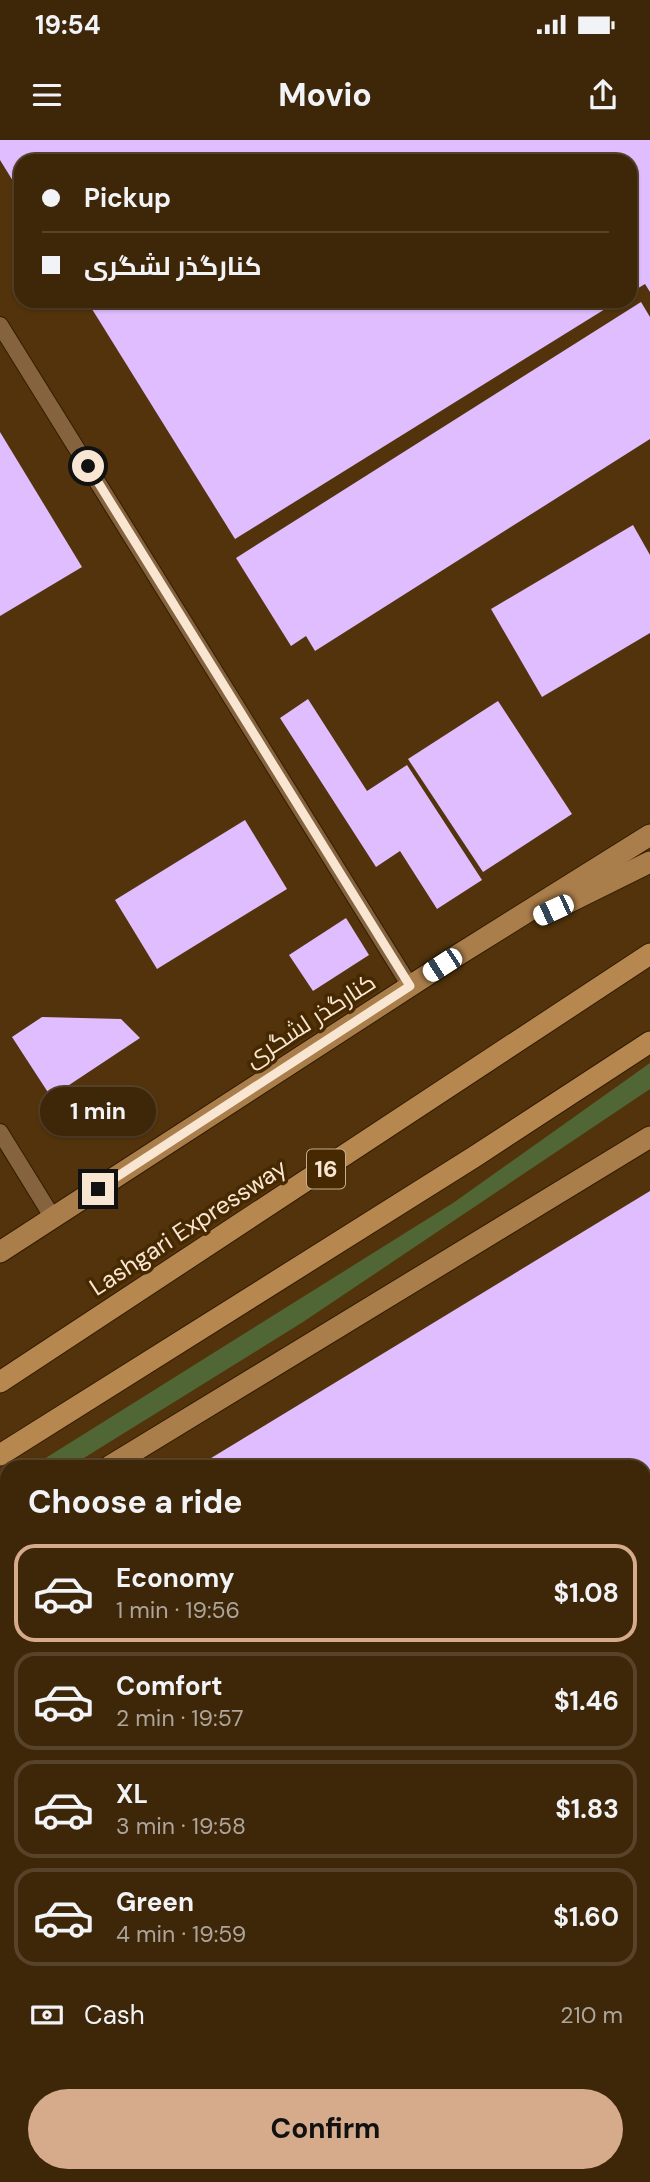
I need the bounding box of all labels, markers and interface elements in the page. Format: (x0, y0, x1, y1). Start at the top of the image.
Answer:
text: 19:54 (35, 8, 101, 42)
text: Movio (278, 74, 372, 116)
icon: menu (28, 76, 66, 114)
icon: share (584, 76, 622, 114)
text: Pickup (84, 181, 171, 215)
text: کنارگذر لشگری (84, 249, 262, 283)
route start (72, 450, 104, 482)
car (530, 892, 577, 928)
car (419, 945, 466, 985)
street label: کنارگذر لشگری (239, 966, 381, 1074)
callout: 1 min (40, 1088, 156, 1136)
text: 1 min (70, 1096, 126, 1126)
road number: 16 (307, 1150, 345, 1188)
street label: Lashgari Expressway (83, 1152, 293, 1302)
route end (82, 1173, 114, 1205)
text: Choose a ride (28, 1481, 243, 1523)
text: Economy (116, 1561, 234, 1595)
icon: car (32, 1562, 95, 1625)
text: $1.08 (554, 1576, 619, 1610)
text: 1 min · 19:56 (116, 1595, 240, 1625)
text: Comfort (116, 1669, 222, 1703)
icon: car (32, 1670, 95, 1733)
text: $1.46 (554, 1684, 619, 1718)
text: 2 min · 19:57 (116, 1703, 244, 1733)
text: XL (116, 1777, 148, 1811)
icon: car (32, 1778, 95, 1841)
text: $1.83 (555, 1792, 619, 1826)
text: 3 min · 19:58 (116, 1811, 246, 1841)
text: Green (116, 1885, 194, 1919)
icon: car (32, 1886, 95, 1949)
text: $1.60 (553, 1900, 619, 1934)
text: 4 min · 19:59 (116, 1919, 246, 1949)
icon: cash (28, 1996, 66, 2034)
text: Cash (84, 1998, 145, 2032)
text: 210 m (560, 2000, 623, 2030)
button: Confirm (28, 2089, 623, 2169)

